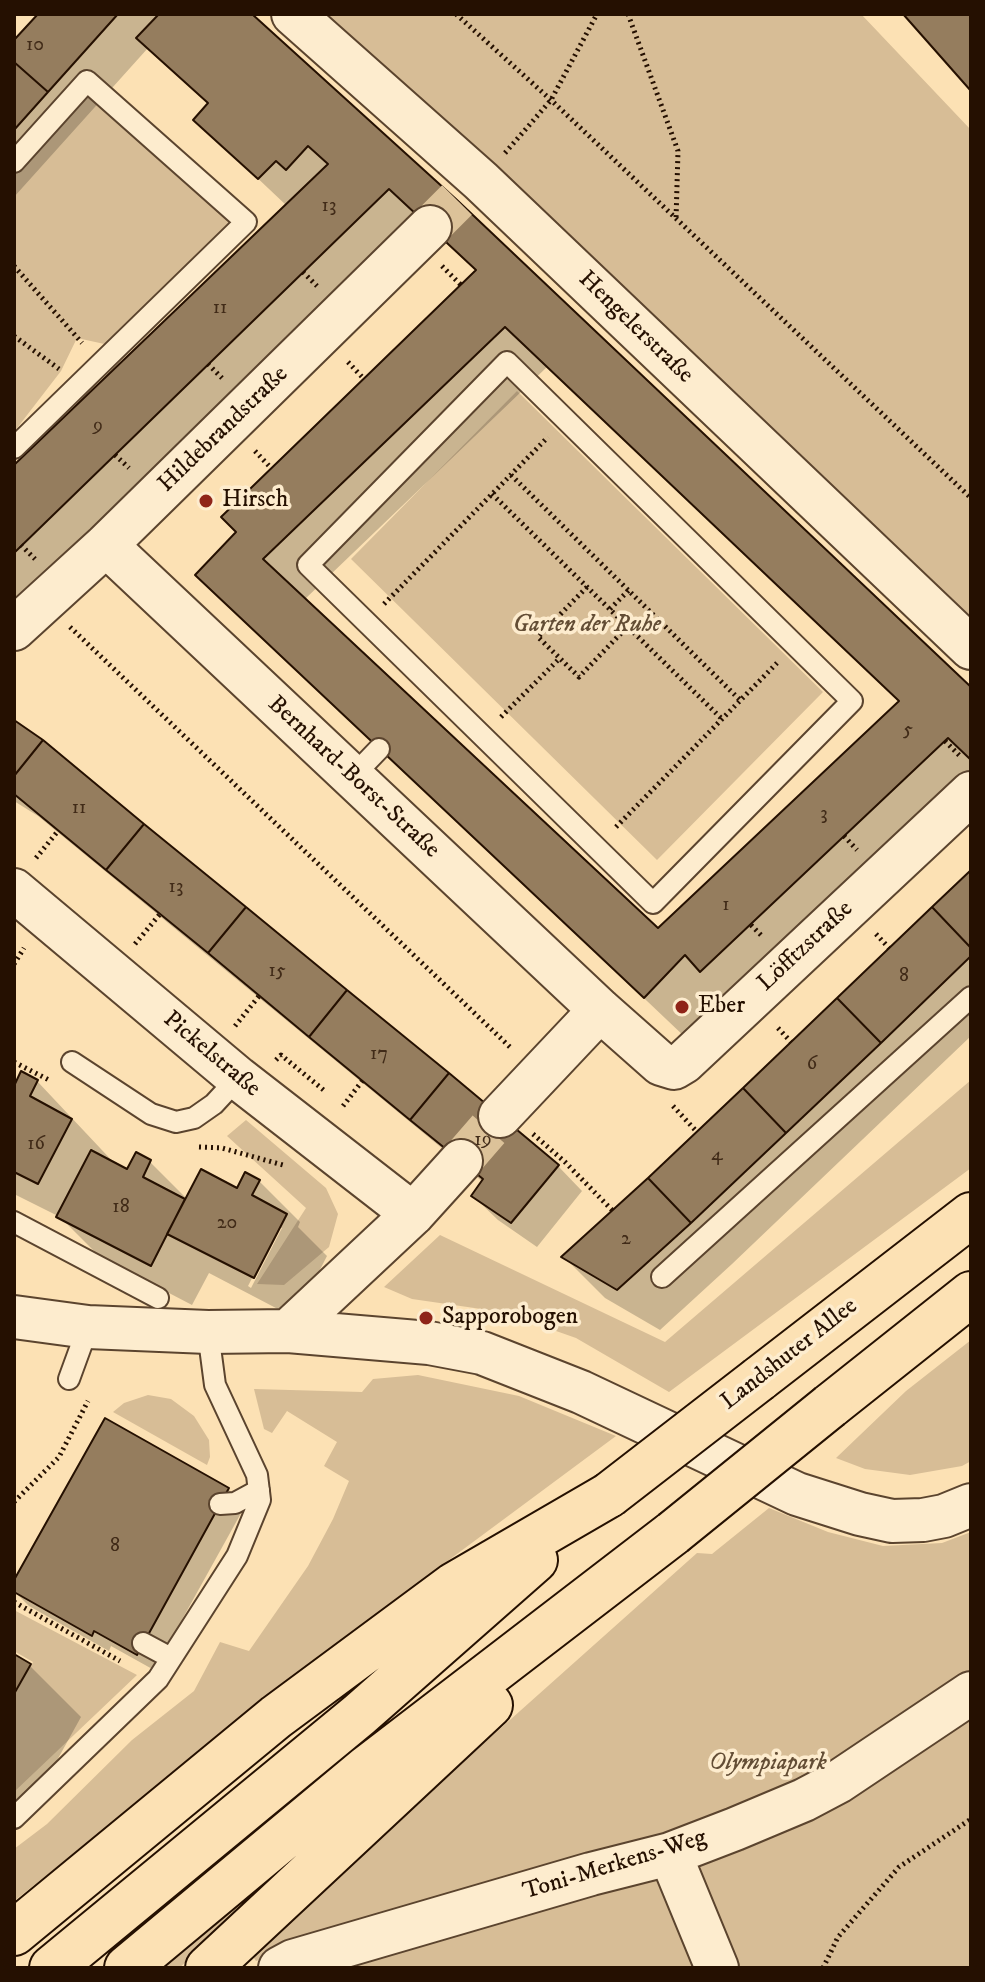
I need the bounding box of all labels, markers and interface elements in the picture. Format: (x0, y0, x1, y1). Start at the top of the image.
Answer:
house number: 10 (26, 34, 44, 58)
house number: 13 (322, 195, 336, 219)
street label: Hengelerstraße (571, 266, 699, 390)
house number: 11 (213, 297, 227, 321)
street label: Hildebrandstraße (153, 361, 295, 499)
house number: 9 (93, 415, 103, 439)
place label: Hirsch (222, 487, 288, 515)
marker: Hirsch (197, 492, 215, 510)
park label: Garten der Ruhe (513, 612, 661, 640)
street label: Bernhard-Borst-Straße (261, 691, 445, 865)
house number: 5 (903, 719, 913, 743)
house number: 11 (72, 797, 86, 821)
house number: 3 (820, 803, 828, 827)
house number: 13 (169, 876, 183, 900)
house number: 1 (722, 894, 730, 918)
street label: Löfftzstraße (752, 896, 860, 998)
house number: 15 (268, 960, 286, 984)
house number: 8 (899, 965, 909, 989)
place label: Eber (698, 993, 745, 1021)
marker: Eber (673, 998, 691, 1016)
street label: Pickelstraße (156, 1006, 266, 1104)
house number: 17 (370, 1043, 388, 1067)
house number: 6 (807, 1053, 817, 1077)
house number: 19 (474, 1129, 492, 1153)
house number: 16 (27, 1133, 45, 1157)
house number: 4 (711, 1144, 723, 1168)
house number: 18 (112, 1196, 130, 1220)
house number: 20 (217, 1212, 237, 1236)
house number: 2 (621, 1228, 631, 1252)
street label: Landshuter Allee (716, 1293, 864, 1417)
place label: Sapporobogen (442, 1304, 578, 1332)
marker: Sapporobogen (417, 1309, 435, 1327)
house number: 8 (110, 1535, 120, 1559)
park label: Olympiapark (709, 1750, 827, 1778)
street label: Toni-Merkens-Weg (520, 1824, 710, 1908)

